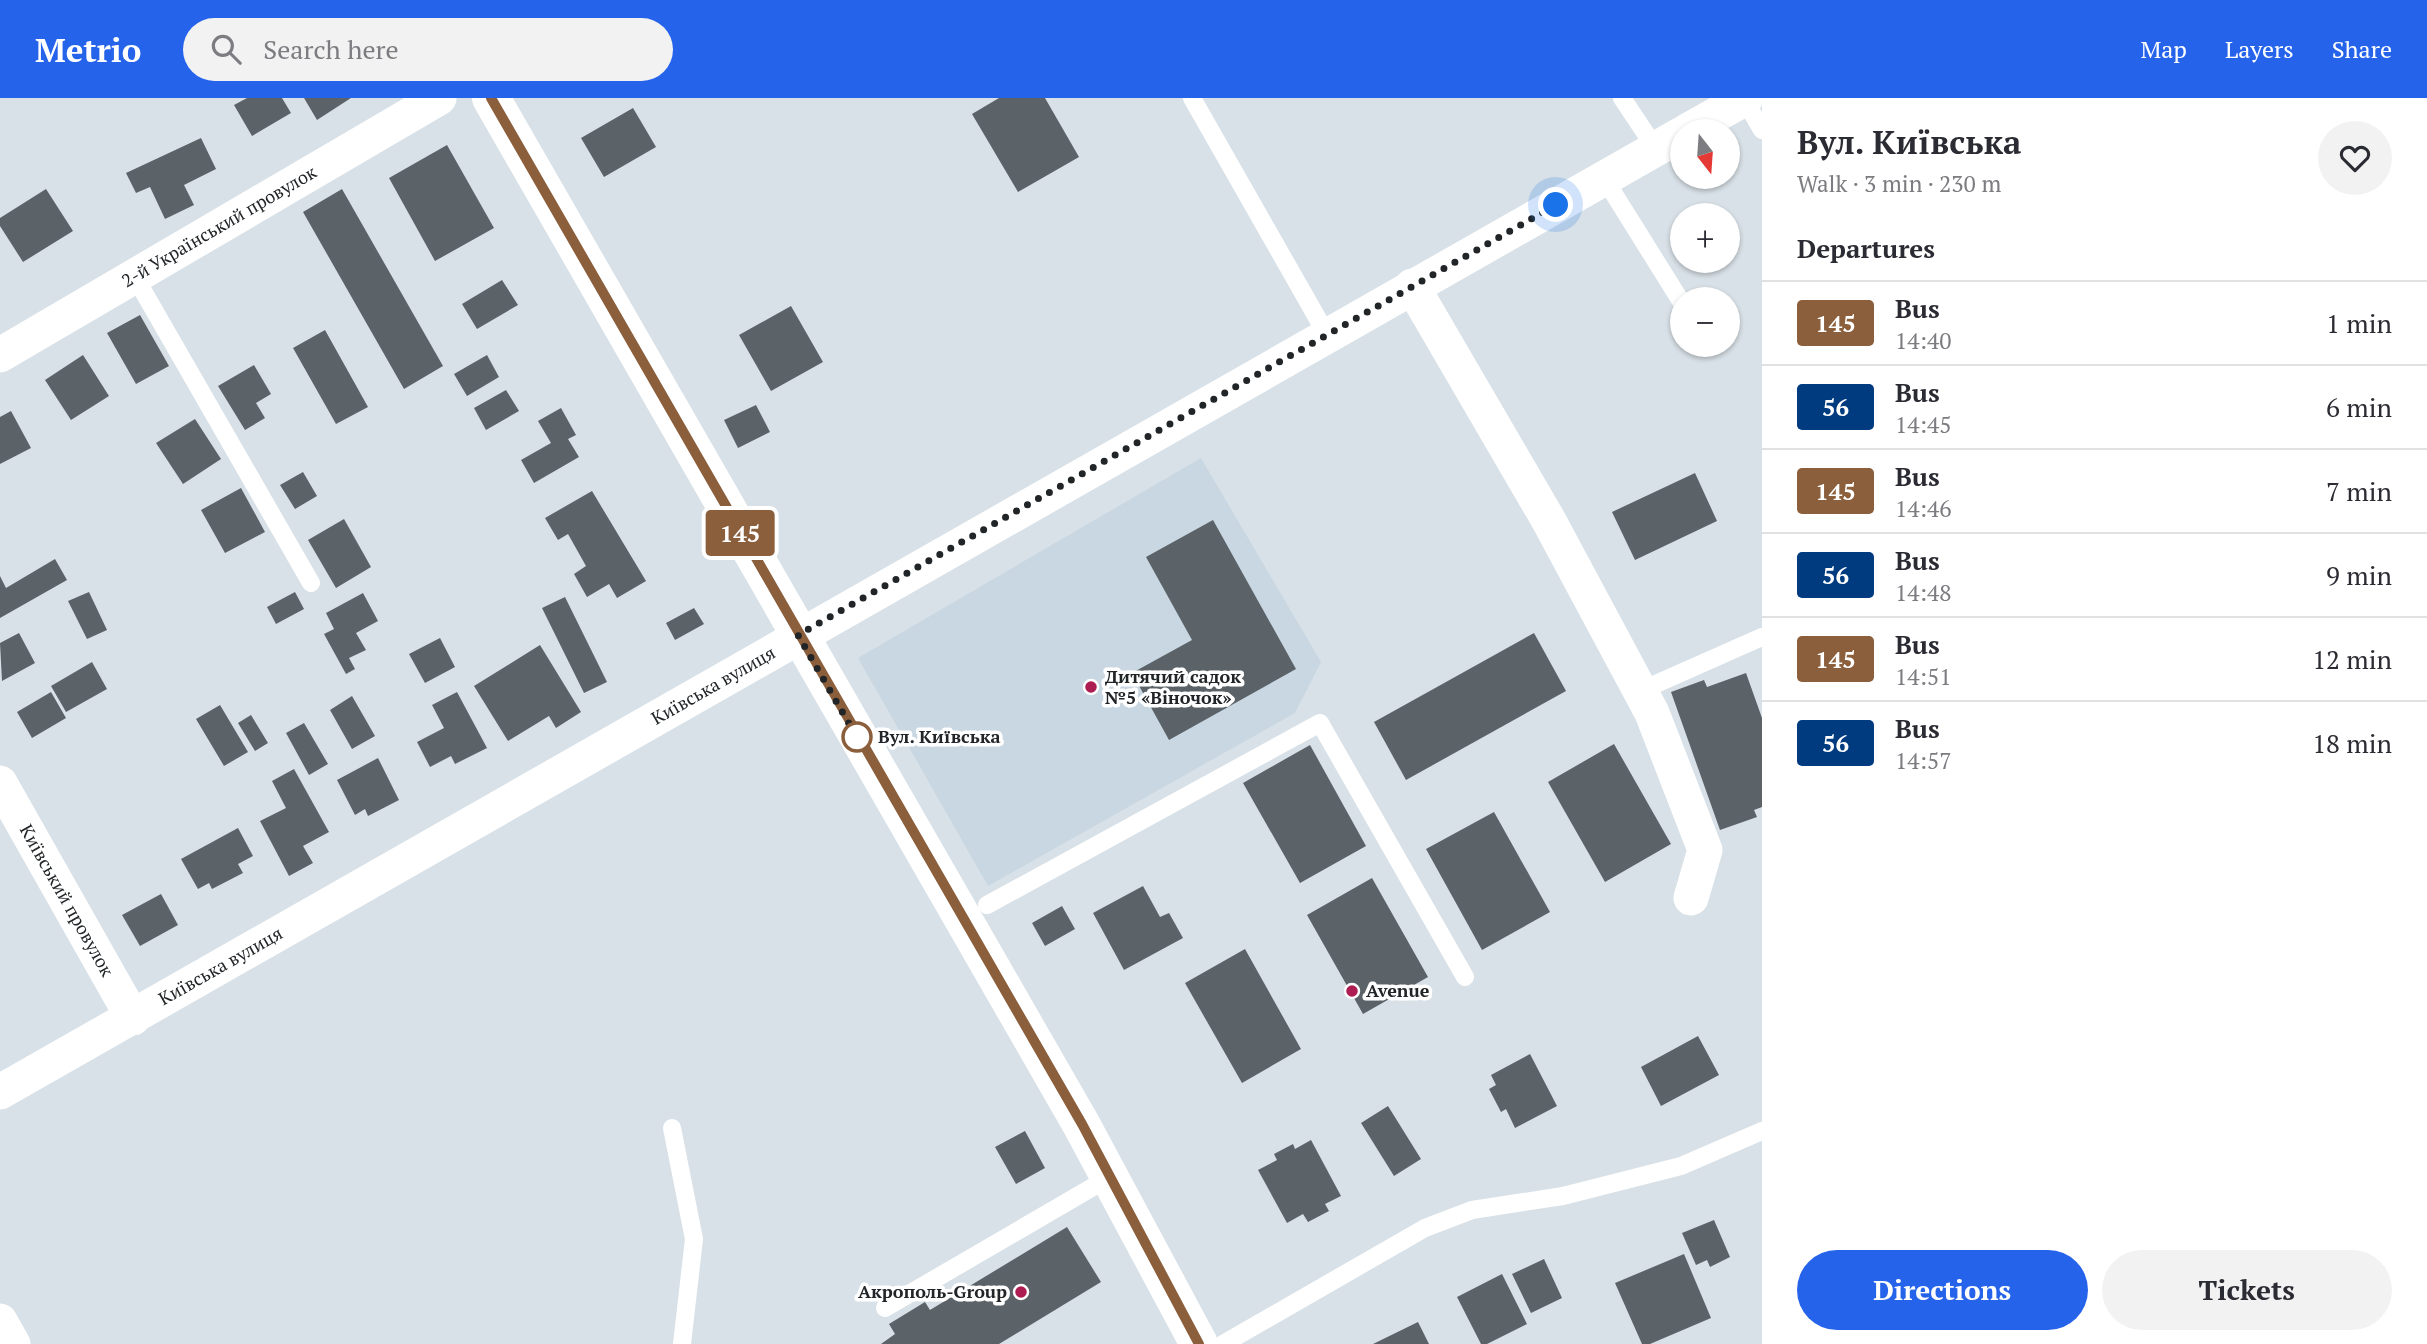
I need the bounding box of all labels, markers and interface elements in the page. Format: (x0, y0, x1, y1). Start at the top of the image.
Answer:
search box (183, 18, 673, 81)
text: Metrio (35, 28, 141, 71)
icon: search (207, 30, 245, 68)
text: Search here (263, 32, 399, 66)
text: Map (2140, 33, 2187, 65)
text: Layers (2225, 33, 2294, 65)
text: Share (2332, 33, 2392, 65)
north arrow (1670, 119, 1740, 189)
map controls (1670, 119, 1740, 357)
text: Вул. Київська (1797, 120, 2021, 163)
button: heart (2318, 121, 2392, 195)
street label: 2-й Український провулок (117, 159, 321, 292)
text: Walk · 3 min · 230 m (1797, 168, 2001, 199)
your location (1538, 187, 1573, 222)
button: + (1670, 203, 1740, 273)
text: Departures (1797, 231, 1935, 265)
button: − (1670, 287, 1740, 357)
text: Bus (1895, 291, 1940, 325)
text: 1 min (2326, 306, 2392, 340)
text: 145 (1815, 307, 1856, 339)
text: 14:40 (1895, 325, 1952, 356)
text: Bus (1895, 375, 1940, 409)
text: 6 min (2326, 390, 2392, 424)
text: 56 (1822, 391, 1849, 423)
text: 14:45 (1895, 409, 1952, 440)
text: Bus (1895, 459, 1940, 493)
text: 7 min (2326, 474, 2392, 508)
text: 145 (1815, 475, 1856, 507)
text: 14:46 (1895, 493, 1952, 524)
line badge: 145 (700, 510, 780, 556)
text: 145 (720, 517, 760, 549)
text: Bus (1895, 543, 1940, 577)
text: 9 min (2326, 558, 2392, 592)
text: 56 (1822, 559, 1849, 591)
text: 14:48 (1895, 577, 1952, 608)
text: Bus (1895, 627, 1940, 661)
street label: Київська вулиця (647, 640, 779, 730)
text: 12 min (2312, 642, 2392, 676)
text: 145 (1815, 643, 1856, 675)
text: 14:51 (1895, 661, 1952, 692)
place label: Дитячий садок №5 «Віночок» (1105, 664, 1241, 709)
marker: Дитячий садок №5 «Віночок» (1083, 679, 1099, 695)
text: Bus (1895, 711, 1940, 745)
marker: Вул. Київська (842, 722, 872, 752)
place label: Вул. Київська (878, 724, 1000, 748)
text: 18 min (2312, 726, 2392, 760)
text: 56 (1822, 727, 1849, 759)
text: 14:57 (1895, 745, 1952, 776)
street label: Київський провулок (15, 820, 120, 981)
street label: Київська вулиця (154, 921, 286, 1010)
place label: Avenue (1366, 978, 1430, 1002)
marker: Avenue (1344, 983, 1360, 999)
button: Directions (1797, 1250, 2088, 1330)
button: Tickets (2102, 1250, 2392, 1330)
place label: Акрополь-Group (858, 1279, 1007, 1303)
marker: Акрополь-Group (1013, 1284, 1029, 1300)

